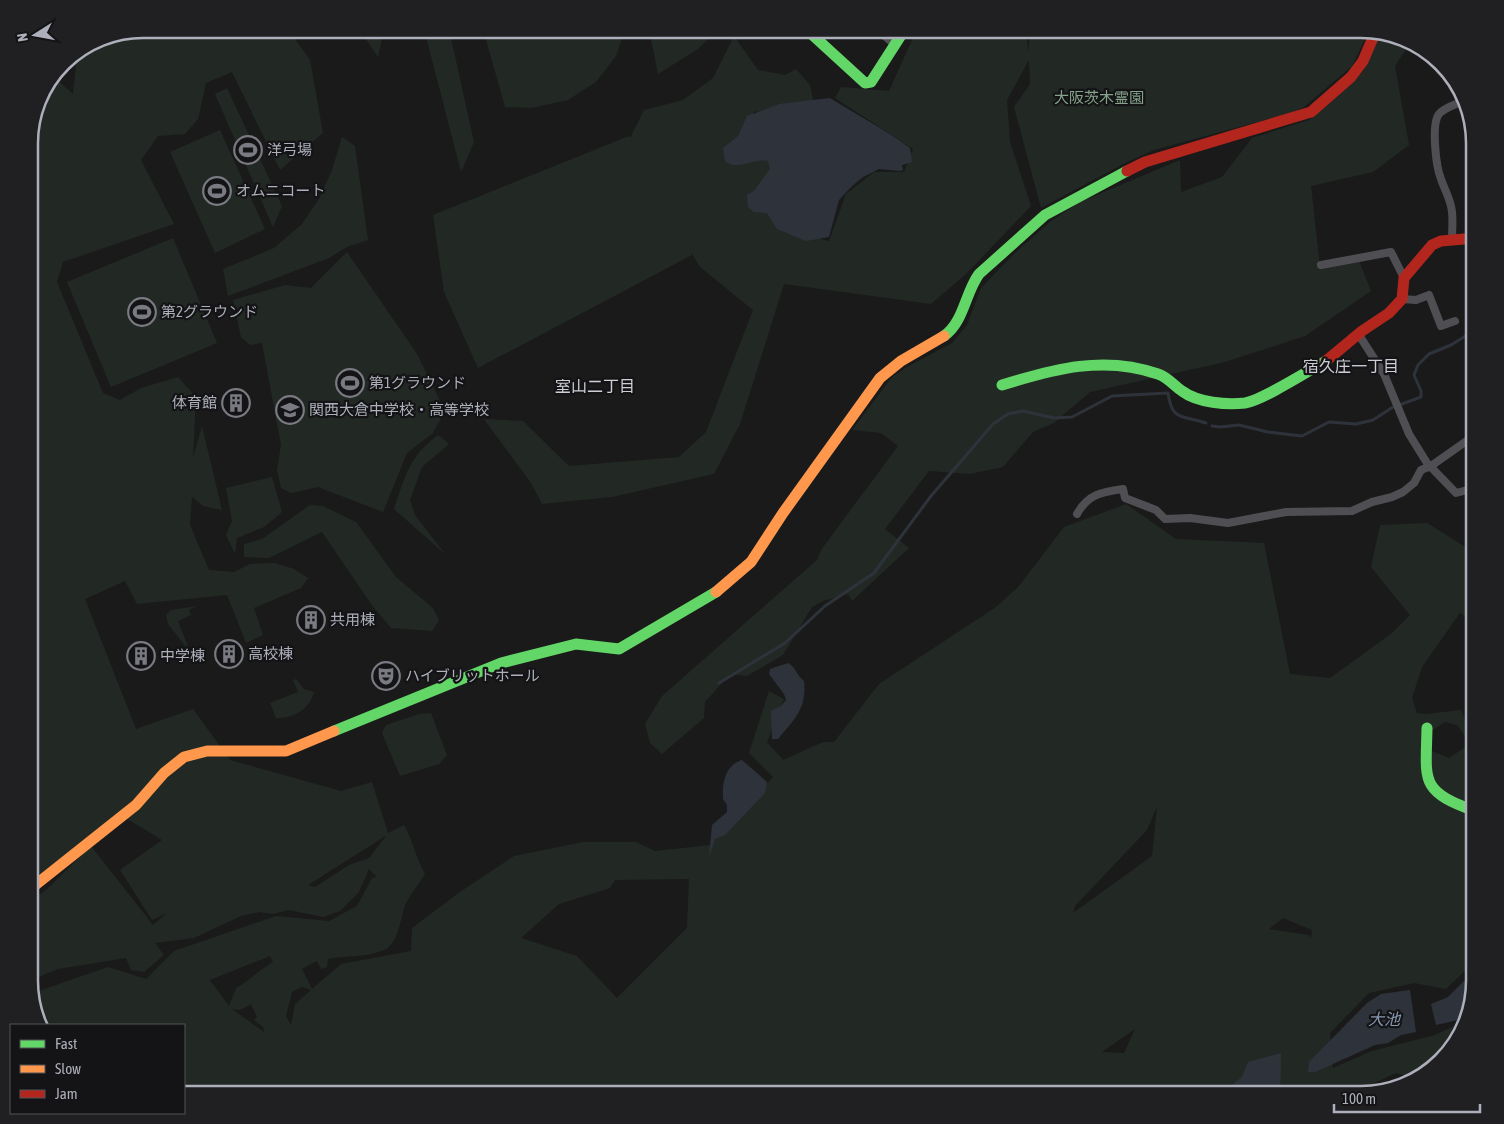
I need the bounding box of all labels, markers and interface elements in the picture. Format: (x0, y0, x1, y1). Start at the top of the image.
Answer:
north arrow (10, 10, 60, 60)
text: N (14, 32, 31, 43)
park label: 大阪茨木霊園 (1054, 89, 1144, 106)
sports icon: 洋弓場 (233, 135, 263, 165)
place label: 洋弓場 (267, 141, 312, 158)
sports icon: オムニコート (202, 176, 232, 206)
place label: オムニコート (236, 182, 326, 199)
sports icon: 第2グラウンド (127, 297, 157, 327)
place label: 第2グラウンド (161, 303, 258, 320)
district label: 宿久庄一丁目 (1303, 357, 1399, 375)
sports icon: 第1グラウンド (335, 368, 365, 398)
place label: 第1グラウンド (369, 374, 466, 391)
district label: 室山二丁目 (555, 377, 635, 395)
building icon: 体育館 (221, 388, 251, 418)
place label: 体育館 (172, 394, 217, 411)
school or university icon: 関西大倉中学校・高等学校 (275, 395, 305, 425)
place label: 関西大倉中学校・高等学校 (309, 401, 489, 418)
building icon: 共用棟 (296, 605, 326, 635)
place label: 共用棟 (330, 611, 375, 628)
building icon: 高校棟 (214, 639, 244, 669)
building icon: 中学棟 (126, 641, 156, 671)
place label: 高校棟 (248, 645, 293, 662)
place label: 中学棟 (160, 647, 205, 664)
theatre icon: ハイブリットホール (371, 661, 401, 691)
place label: ハイブリットホール (405, 667, 540, 684)
water label: 大池 (1368, 1010, 1402, 1028)
legend (10, 1024, 185, 1114)
text: Fast (55, 1035, 77, 1052)
text: Slow (55, 1060, 81, 1077)
scale bar (1334, 1082, 1480, 1114)
text: Jam (55, 1085, 78, 1102)
text: 100 m (1342, 1090, 1376, 1107)

